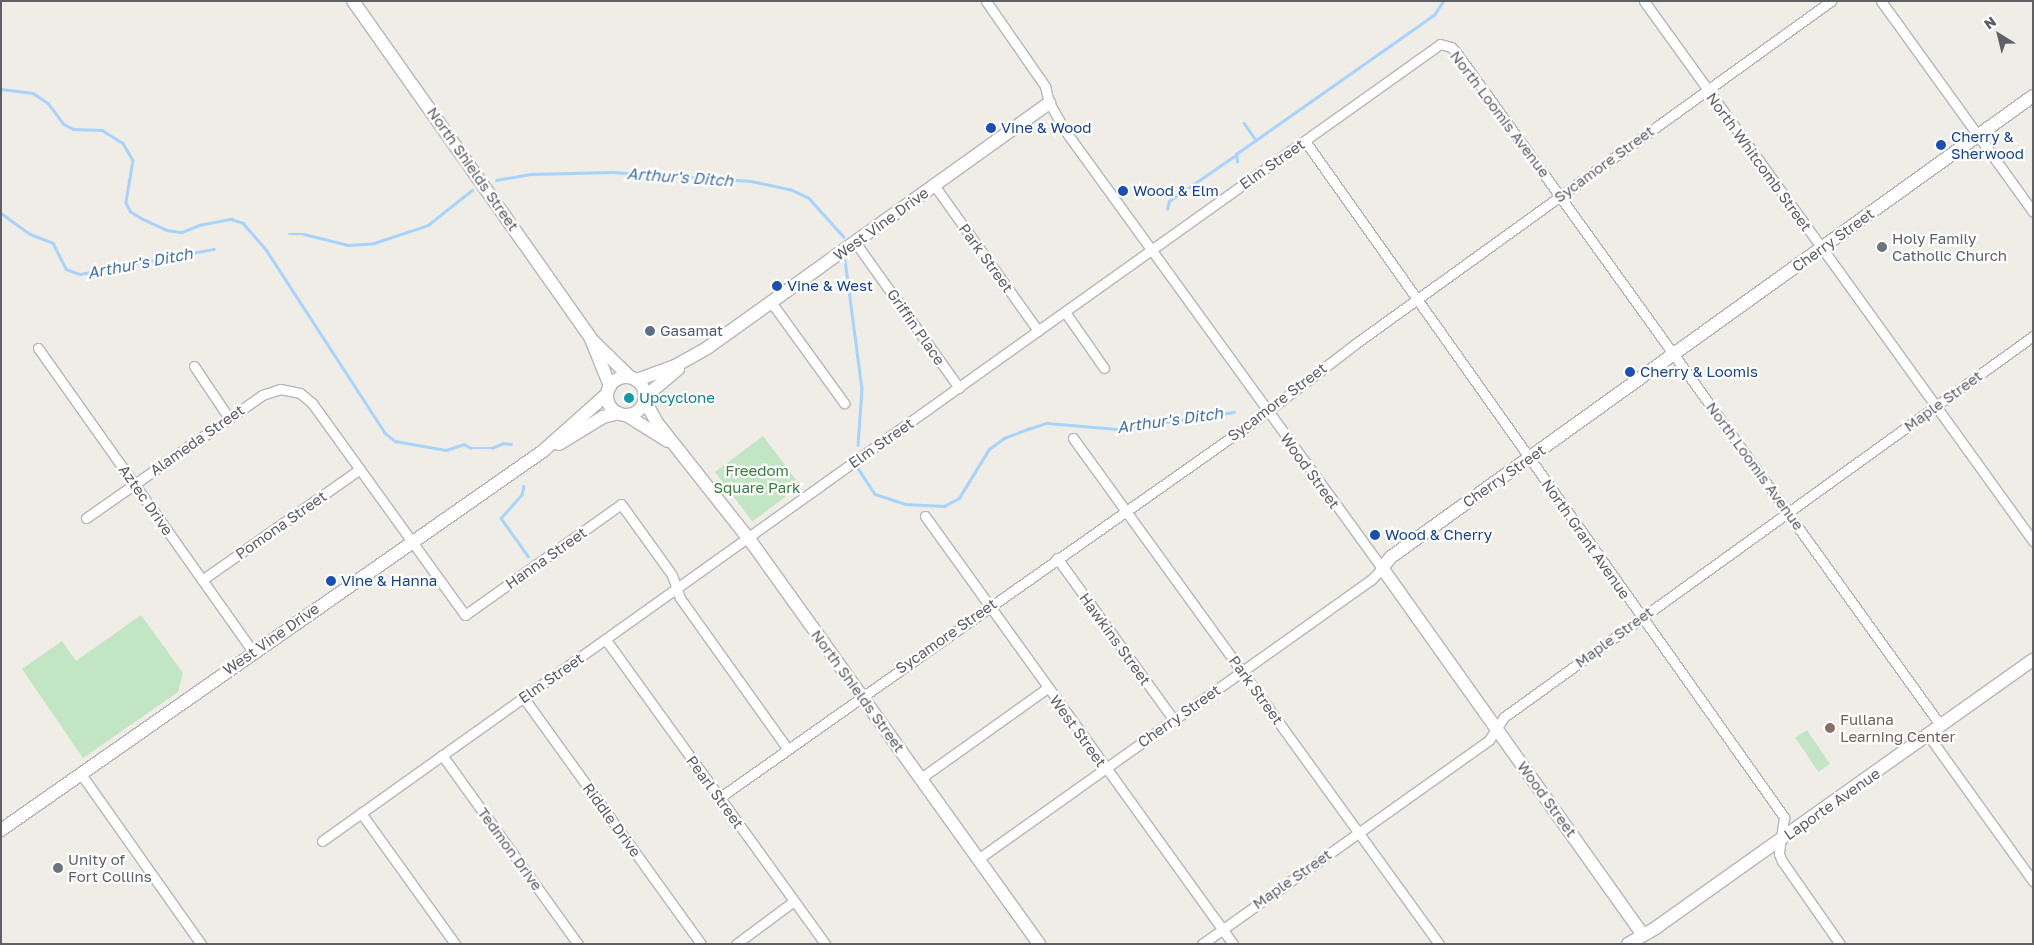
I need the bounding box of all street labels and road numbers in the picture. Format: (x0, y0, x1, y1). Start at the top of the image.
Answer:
street label: North Loomis Avenue (1447, 47, 1553, 181)
street label: North Whitcomb Street (1703, 89, 1815, 235)
street label: North Shields Street (423, 104, 523, 234)
street label: Sycamore Street (1551, 122, 1657, 206)
street label: Elm Street (1236, 135, 1308, 193)
street label: West Vine Drive (830, 183, 932, 265)
street label: Cherry Street (1789, 204, 1877, 276)
street label: Park Street (955, 220, 1017, 296)
street label: Griffin Place (883, 286, 949, 368)
street label: Sycamore Street (1224, 359, 1330, 445)
street label: Maple Street (1900, 367, 1986, 435)
street label: North Loomis Avenue (1702, 398, 1808, 534)
street label: Alameda Street (146, 401, 248, 479)
street label: Elm Street (845, 414, 917, 472)
street label: Wood Street (1277, 430, 1343, 512)
street label: Cherry Street (1459, 441, 1549, 511)
street label: Aztec Drive (115, 461, 177, 539)
street label: North Grant Avenue (1538, 476, 1634, 602)
street label: Pomona Street (232, 487, 330, 563)
street label: Hanna Street (502, 523, 590, 593)
street label: Hawkins Street (1075, 589, 1155, 689)
street label: Sycamore Street (892, 594, 1000, 678)
street label: West Vine Drive (220, 599, 322, 679)
street label: Maple Street (1571, 603, 1657, 671)
street label: North Shields Street (808, 626, 908, 756)
street label: Elm Street (515, 649, 587, 707)
street label: Park Street (1225, 652, 1287, 728)
street label: Cherry Street (1134, 681, 1224, 751)
street label: West Street (1046, 691, 1110, 771)
street label: Pearl Street (683, 752, 747, 832)
street label: Wood Street (1514, 758, 1580, 840)
street label: Laporte Avenue (1781, 764, 1883, 844)
street label: Riddle Drive (579, 780, 645, 860)
street label: Tedmon Drive (474, 804, 546, 894)
street label: Maple Street (1249, 845, 1335, 913)

